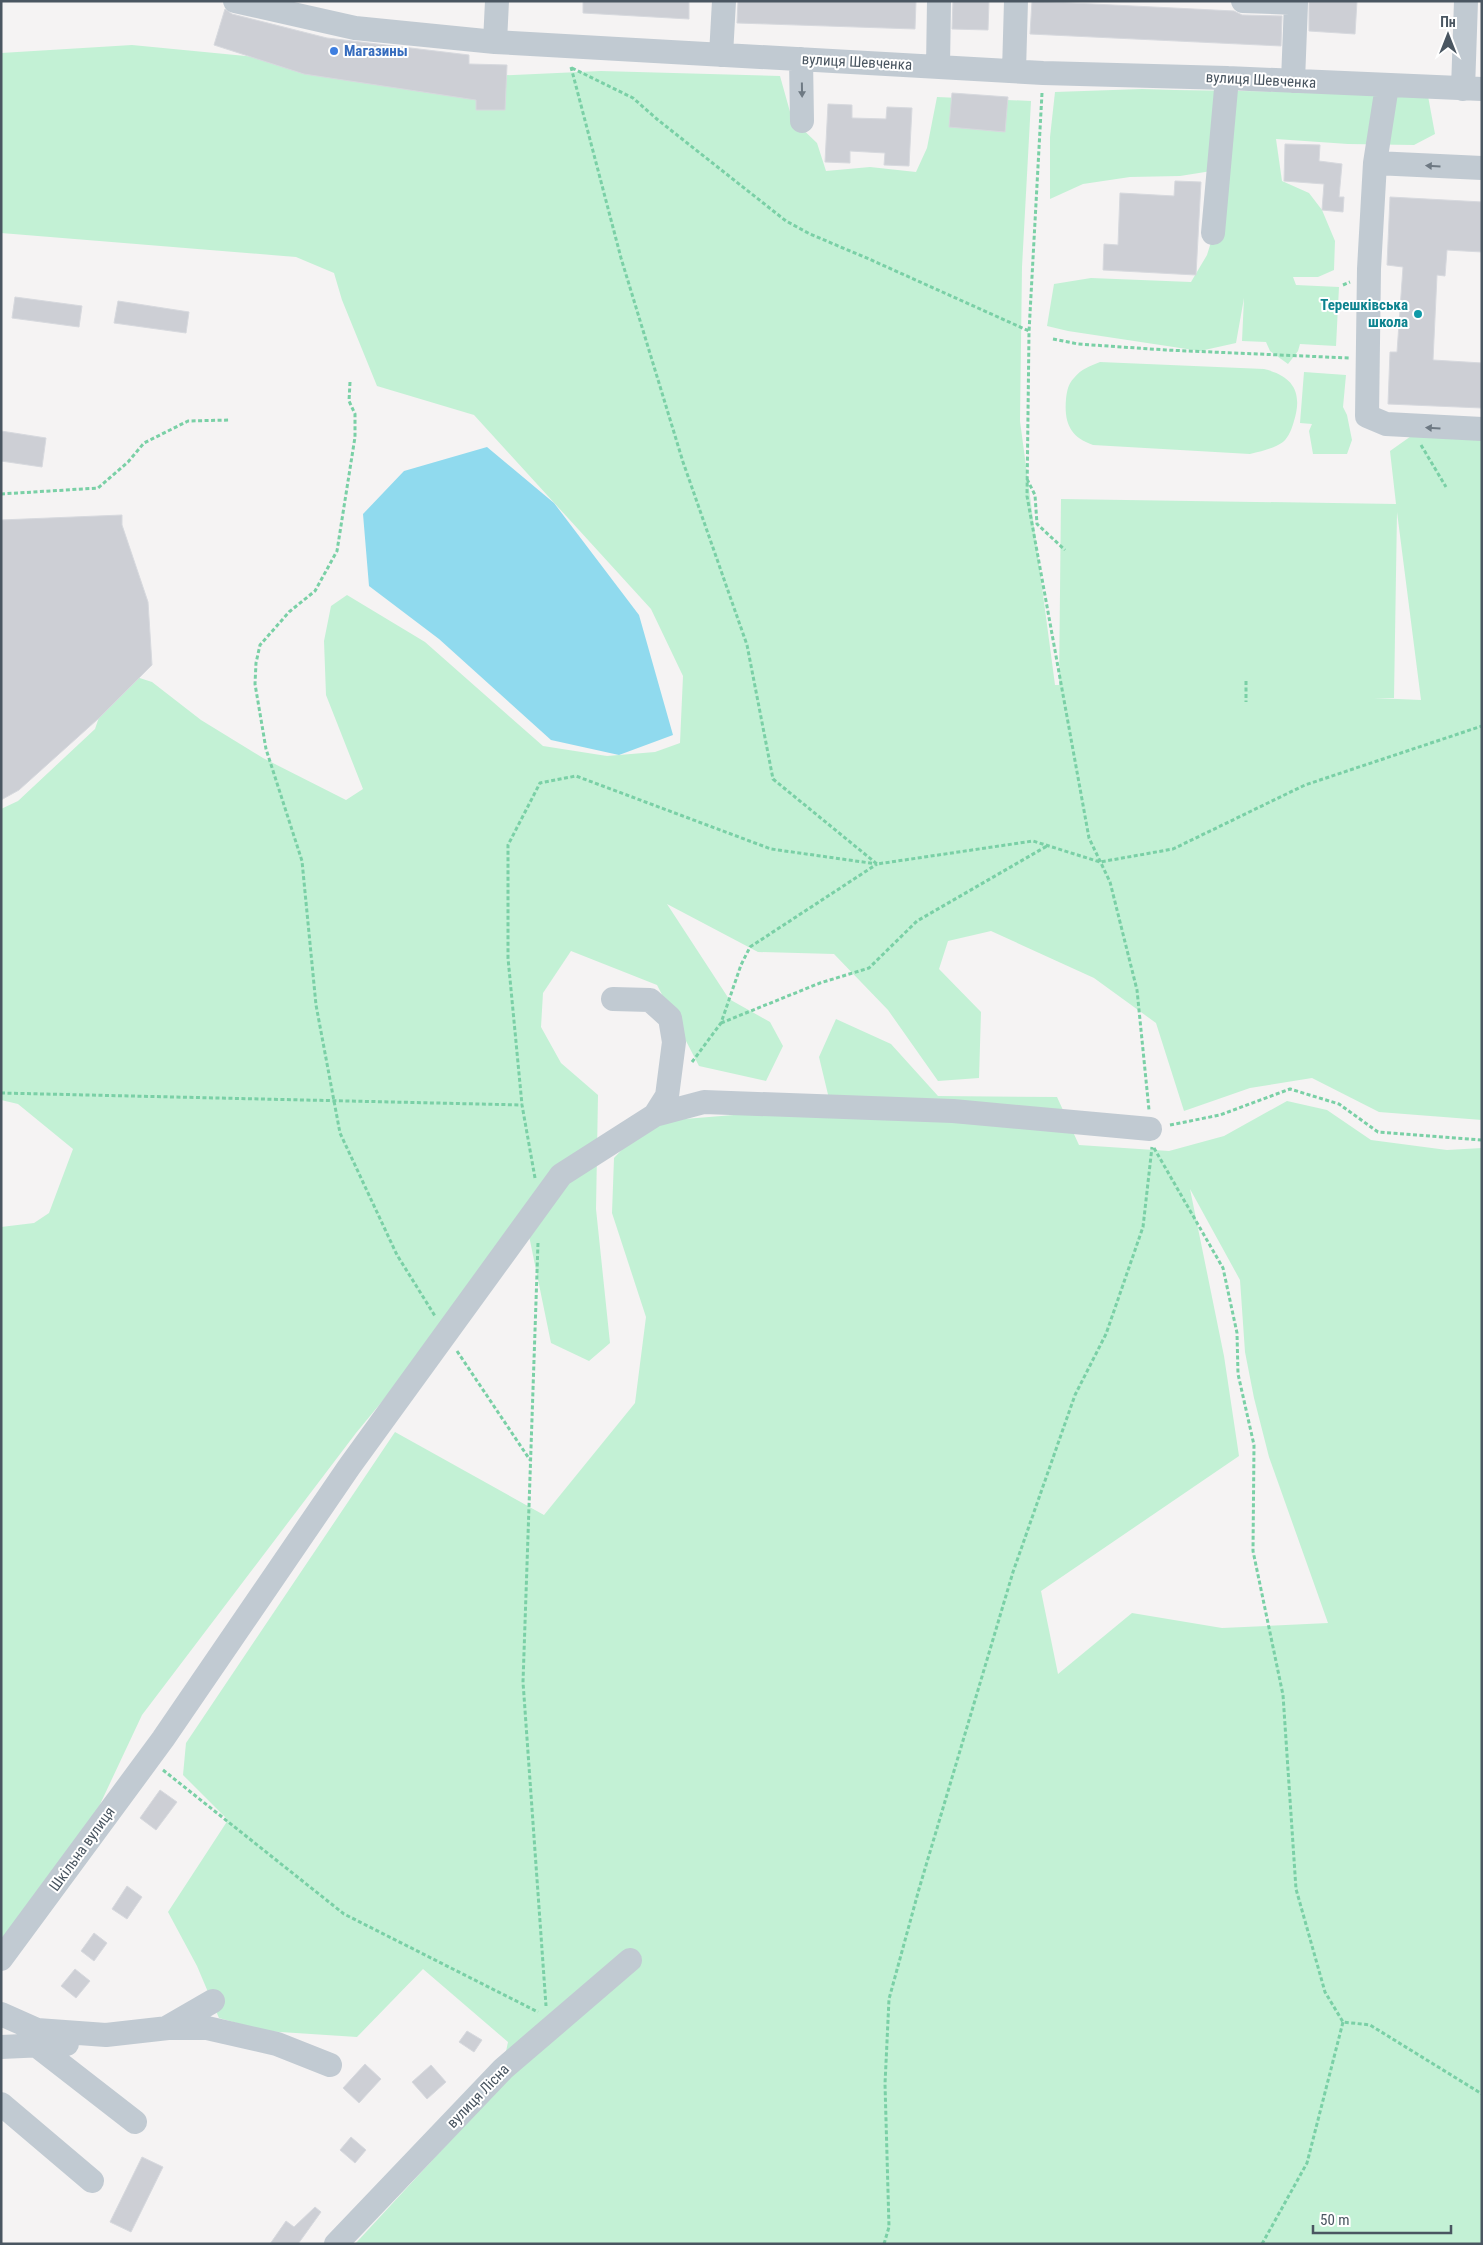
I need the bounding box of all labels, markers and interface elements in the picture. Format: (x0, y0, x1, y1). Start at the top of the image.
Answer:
north arrow (1423, 10, 1473, 60)
text: Пн (1440, 14, 1456, 30)
place label: Магазины (344, 42, 408, 60)
marker: Магазины (328, 45, 340, 57)
street label: вулиця Шевченка (801, 50, 913, 74)
street label: вулиця Шевченка (1205, 68, 1317, 92)
one-way arrow (798, 83, 806, 99)
one-way arrow (1425, 162, 1441, 170)
place label: Терешківська школа (1320, 296, 1408, 331)
marker: Терешківська школа (1412, 308, 1424, 320)
one-way arrow (1425, 423, 1441, 431)
street label: Шкільна вулиця (45, 1803, 119, 1895)
street label: вулиця Лісна (443, 2060, 513, 2132)
scale bar (1313, 2202, 1450, 2234)
text: 50 m (1320, 2211, 1350, 2229)

